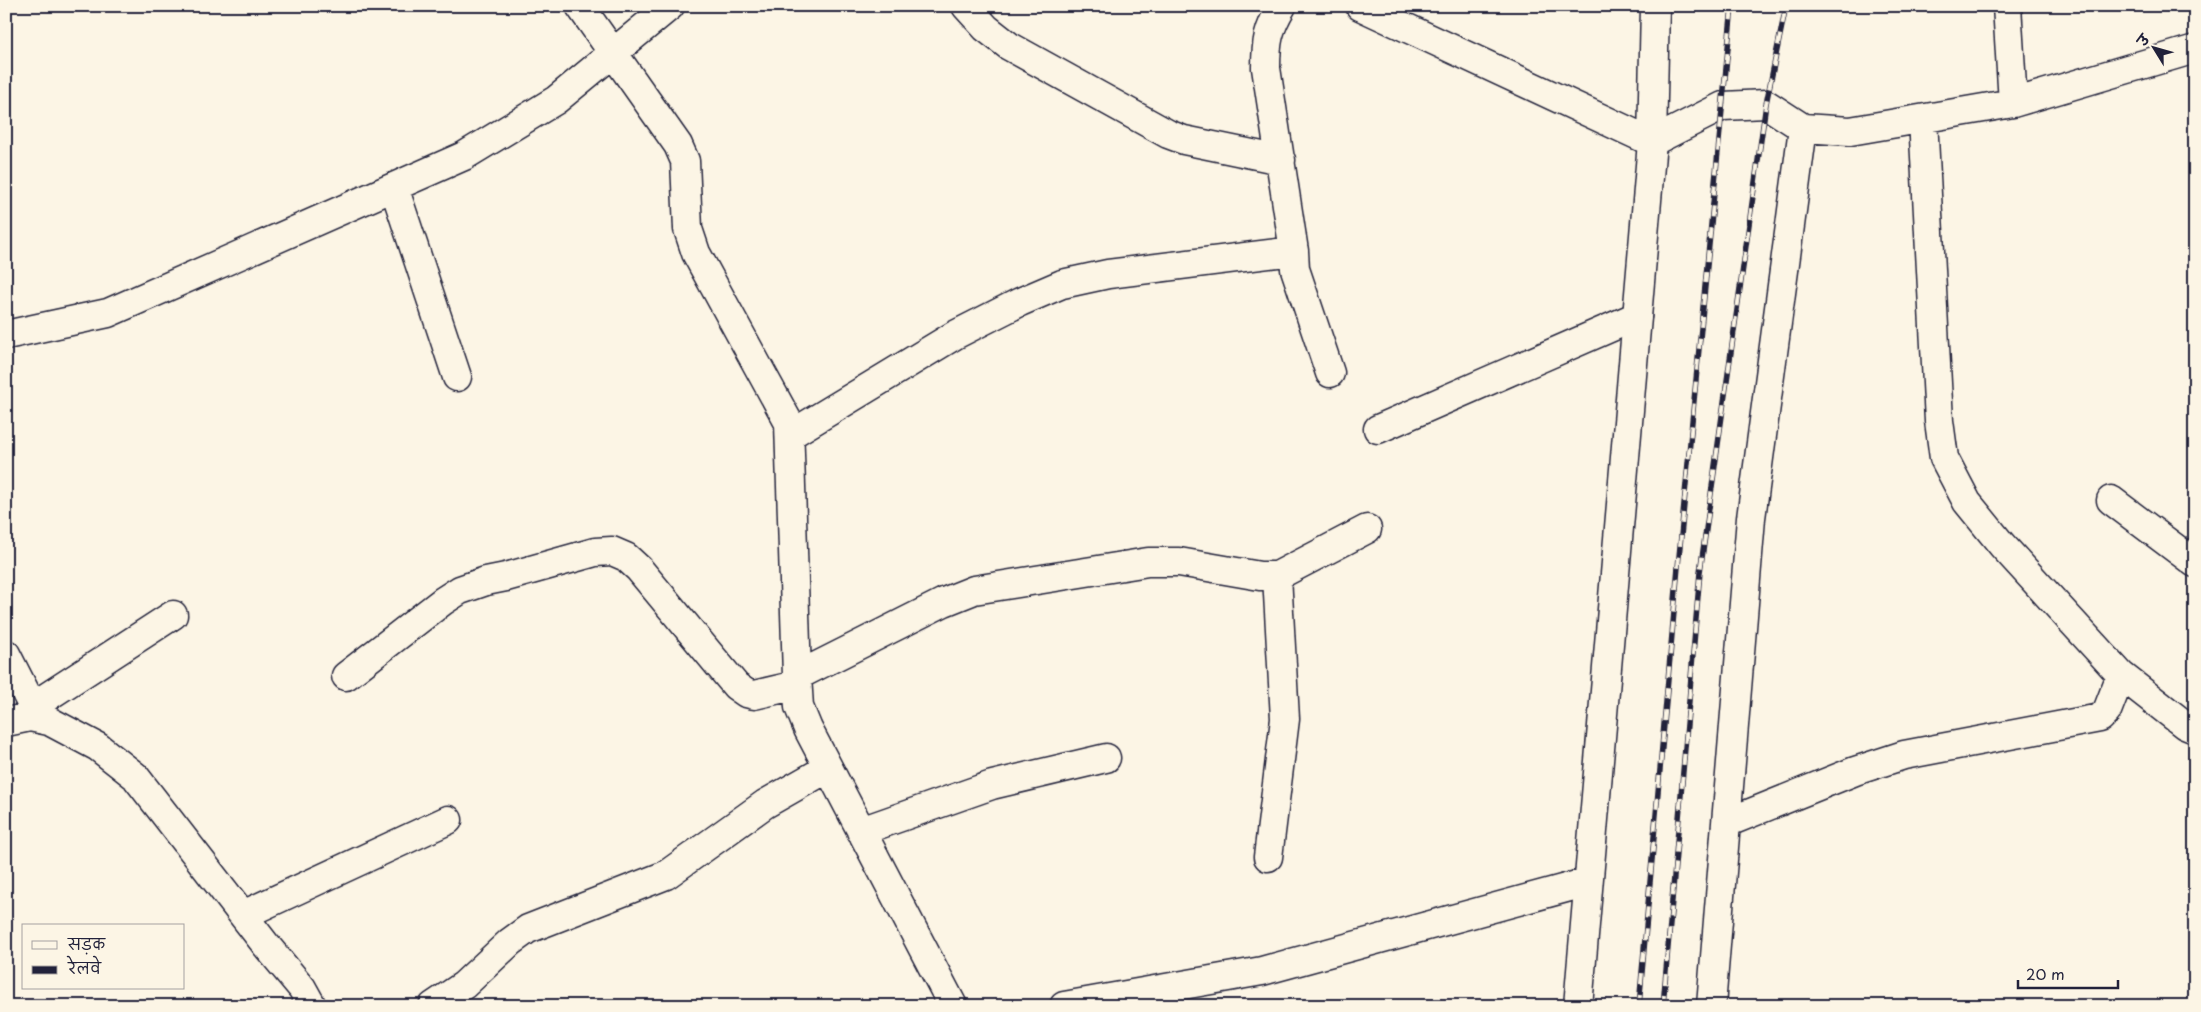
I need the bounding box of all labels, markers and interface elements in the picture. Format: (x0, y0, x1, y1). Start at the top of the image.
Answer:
north arrow (2128, 22, 2178, 72)
text: उ (2131, 28, 2155, 52)
legend (22, 924, 185, 990)
text: सड़क (67, 932, 106, 955)
text: रेलवे (66, 955, 102, 979)
scale bar (2018, 957, 2118, 989)
text: 20 m (2026, 962, 2065, 985)

